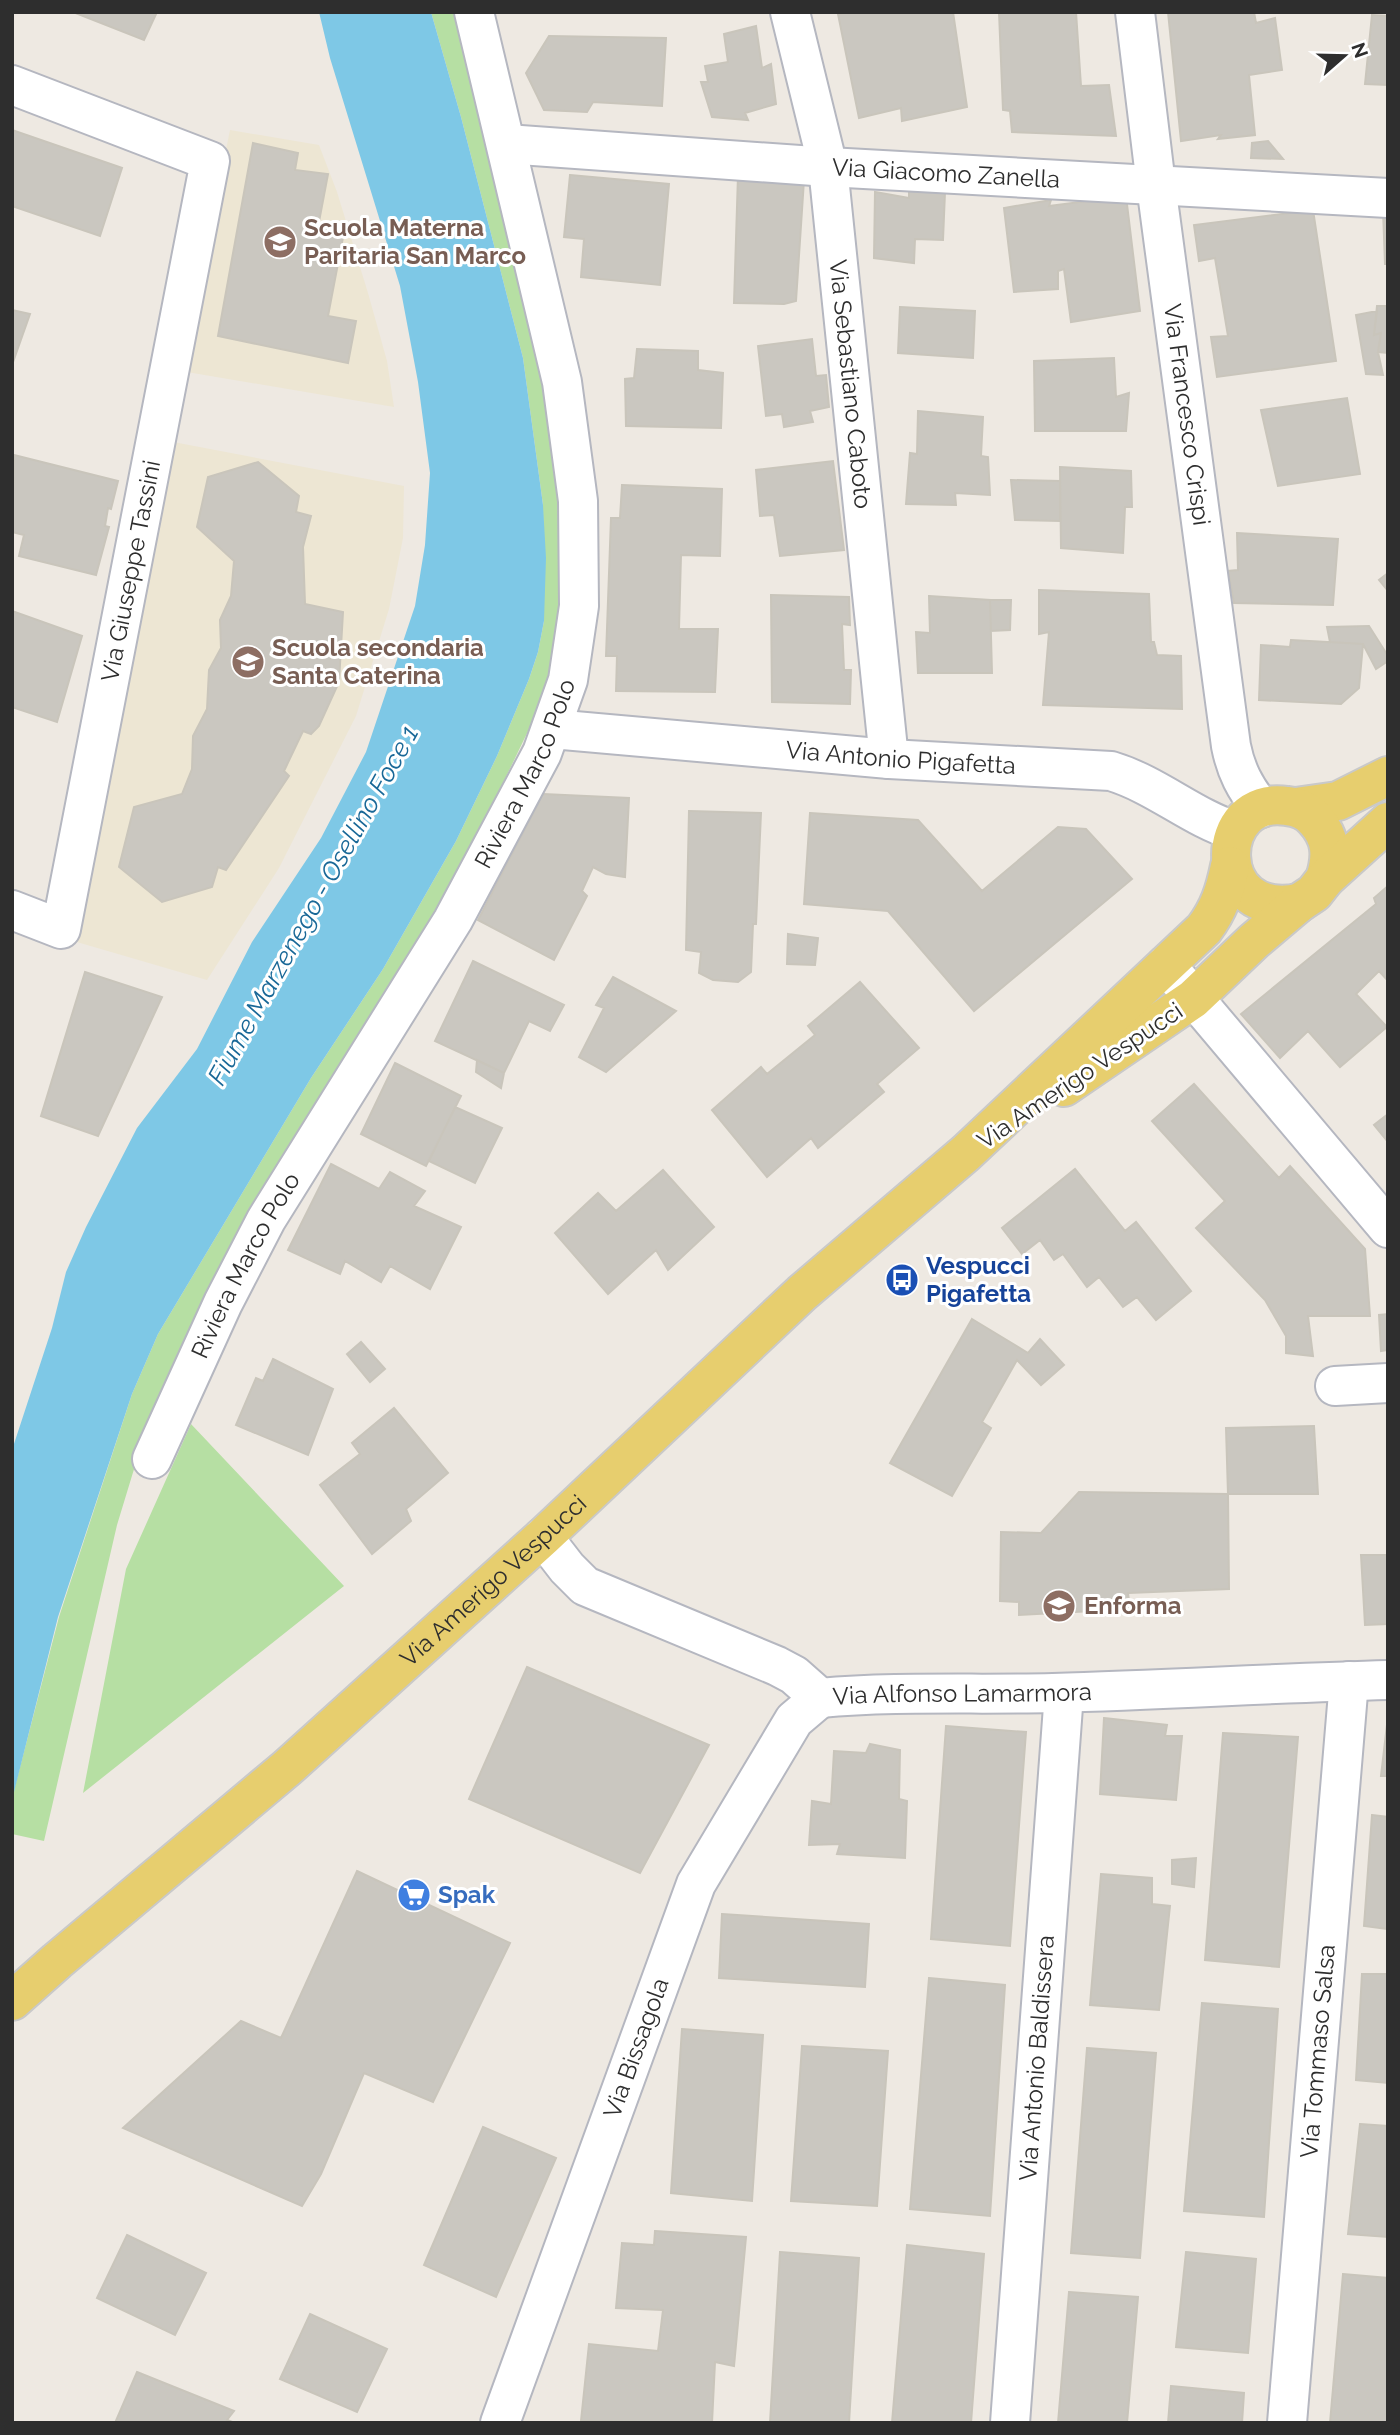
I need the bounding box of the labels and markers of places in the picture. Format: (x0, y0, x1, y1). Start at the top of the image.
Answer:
place label: Scuola Materna Paritaria San Marco (304, 213, 526, 270)
school or university icon: Scuola Materna Paritaria San Marco (261, 223, 299, 261)
place label: Scuola secondaria Santa Caterina (272, 633, 484, 690)
school or university icon: Scuola secondaria Santa Caterina (229, 643, 267, 681)
place label: Vespucci Pigafetta (926, 1251, 1031, 1308)
bus stop icon: Vespucci Pigafetta (883, 1261, 921, 1299)
school or university icon: Enforma (1040, 1587, 1078, 1625)
place label: Enforma (1084, 1591, 1182, 1620)
supermarket icon: Spak (395, 1876, 433, 1914)
place label: Spak (438, 1880, 496, 1909)

